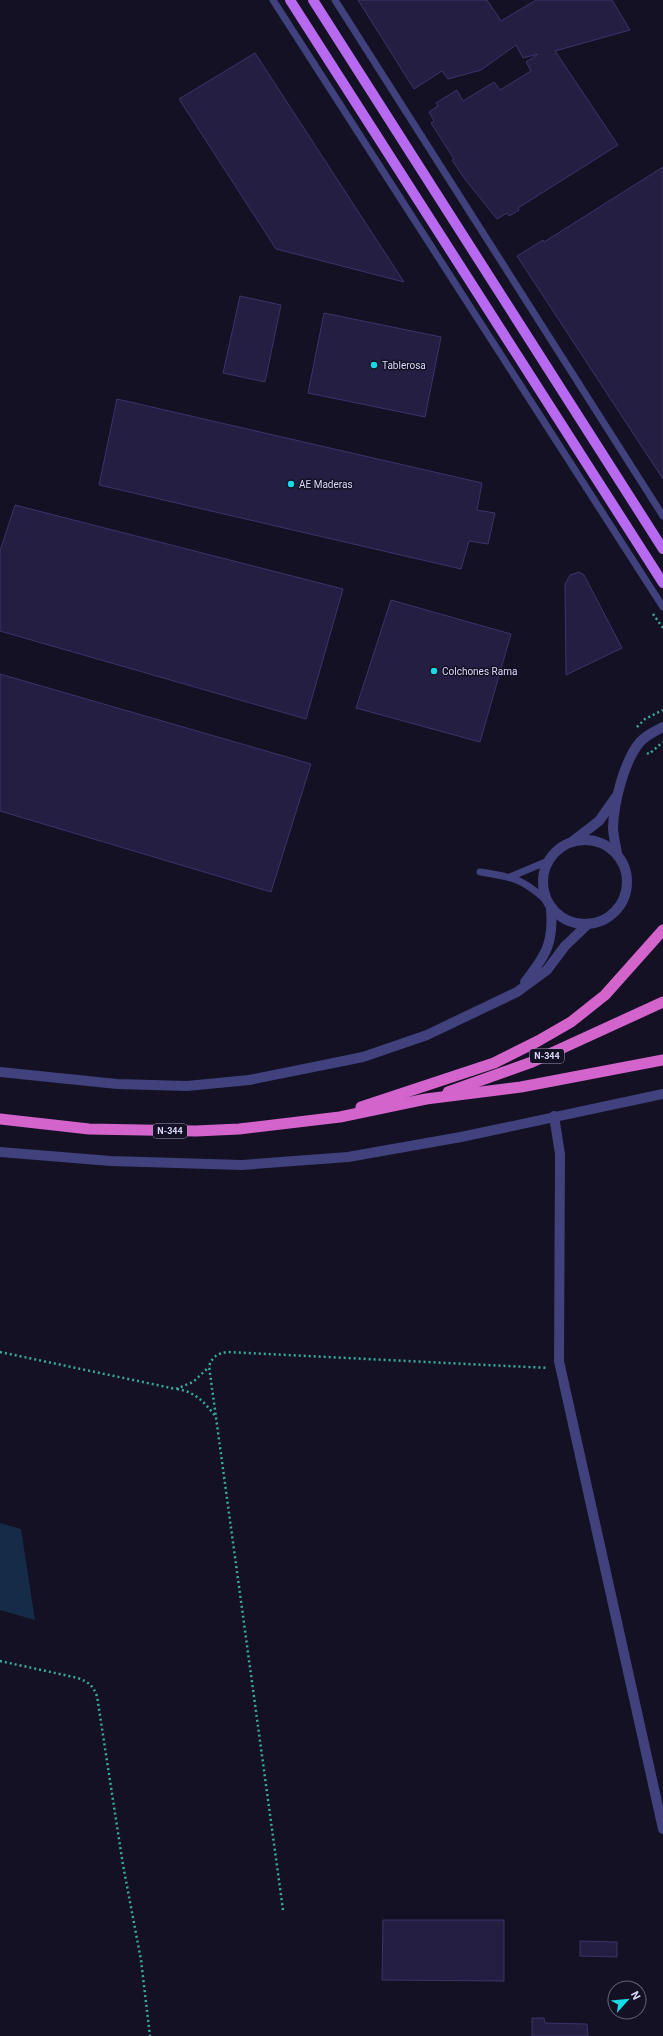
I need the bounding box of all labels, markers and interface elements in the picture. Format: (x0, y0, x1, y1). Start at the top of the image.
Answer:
marker: Tablerosa (369, 360, 379, 370)
place label: Tablerosa (382, 360, 426, 371)
marker: AE Maderas (286, 479, 296, 489)
place label: AE Maderas (299, 479, 353, 490)
marker: Colchones Rama (429, 666, 439, 676)
place label: Colchones Rama (442, 666, 517, 677)
road number: N-344 (530, 1049, 564, 1063)
road number: N-344 (153, 1124, 187, 1138)
north arrow (607, 1980, 647, 2020)
text: N (628, 1989, 643, 2002)

